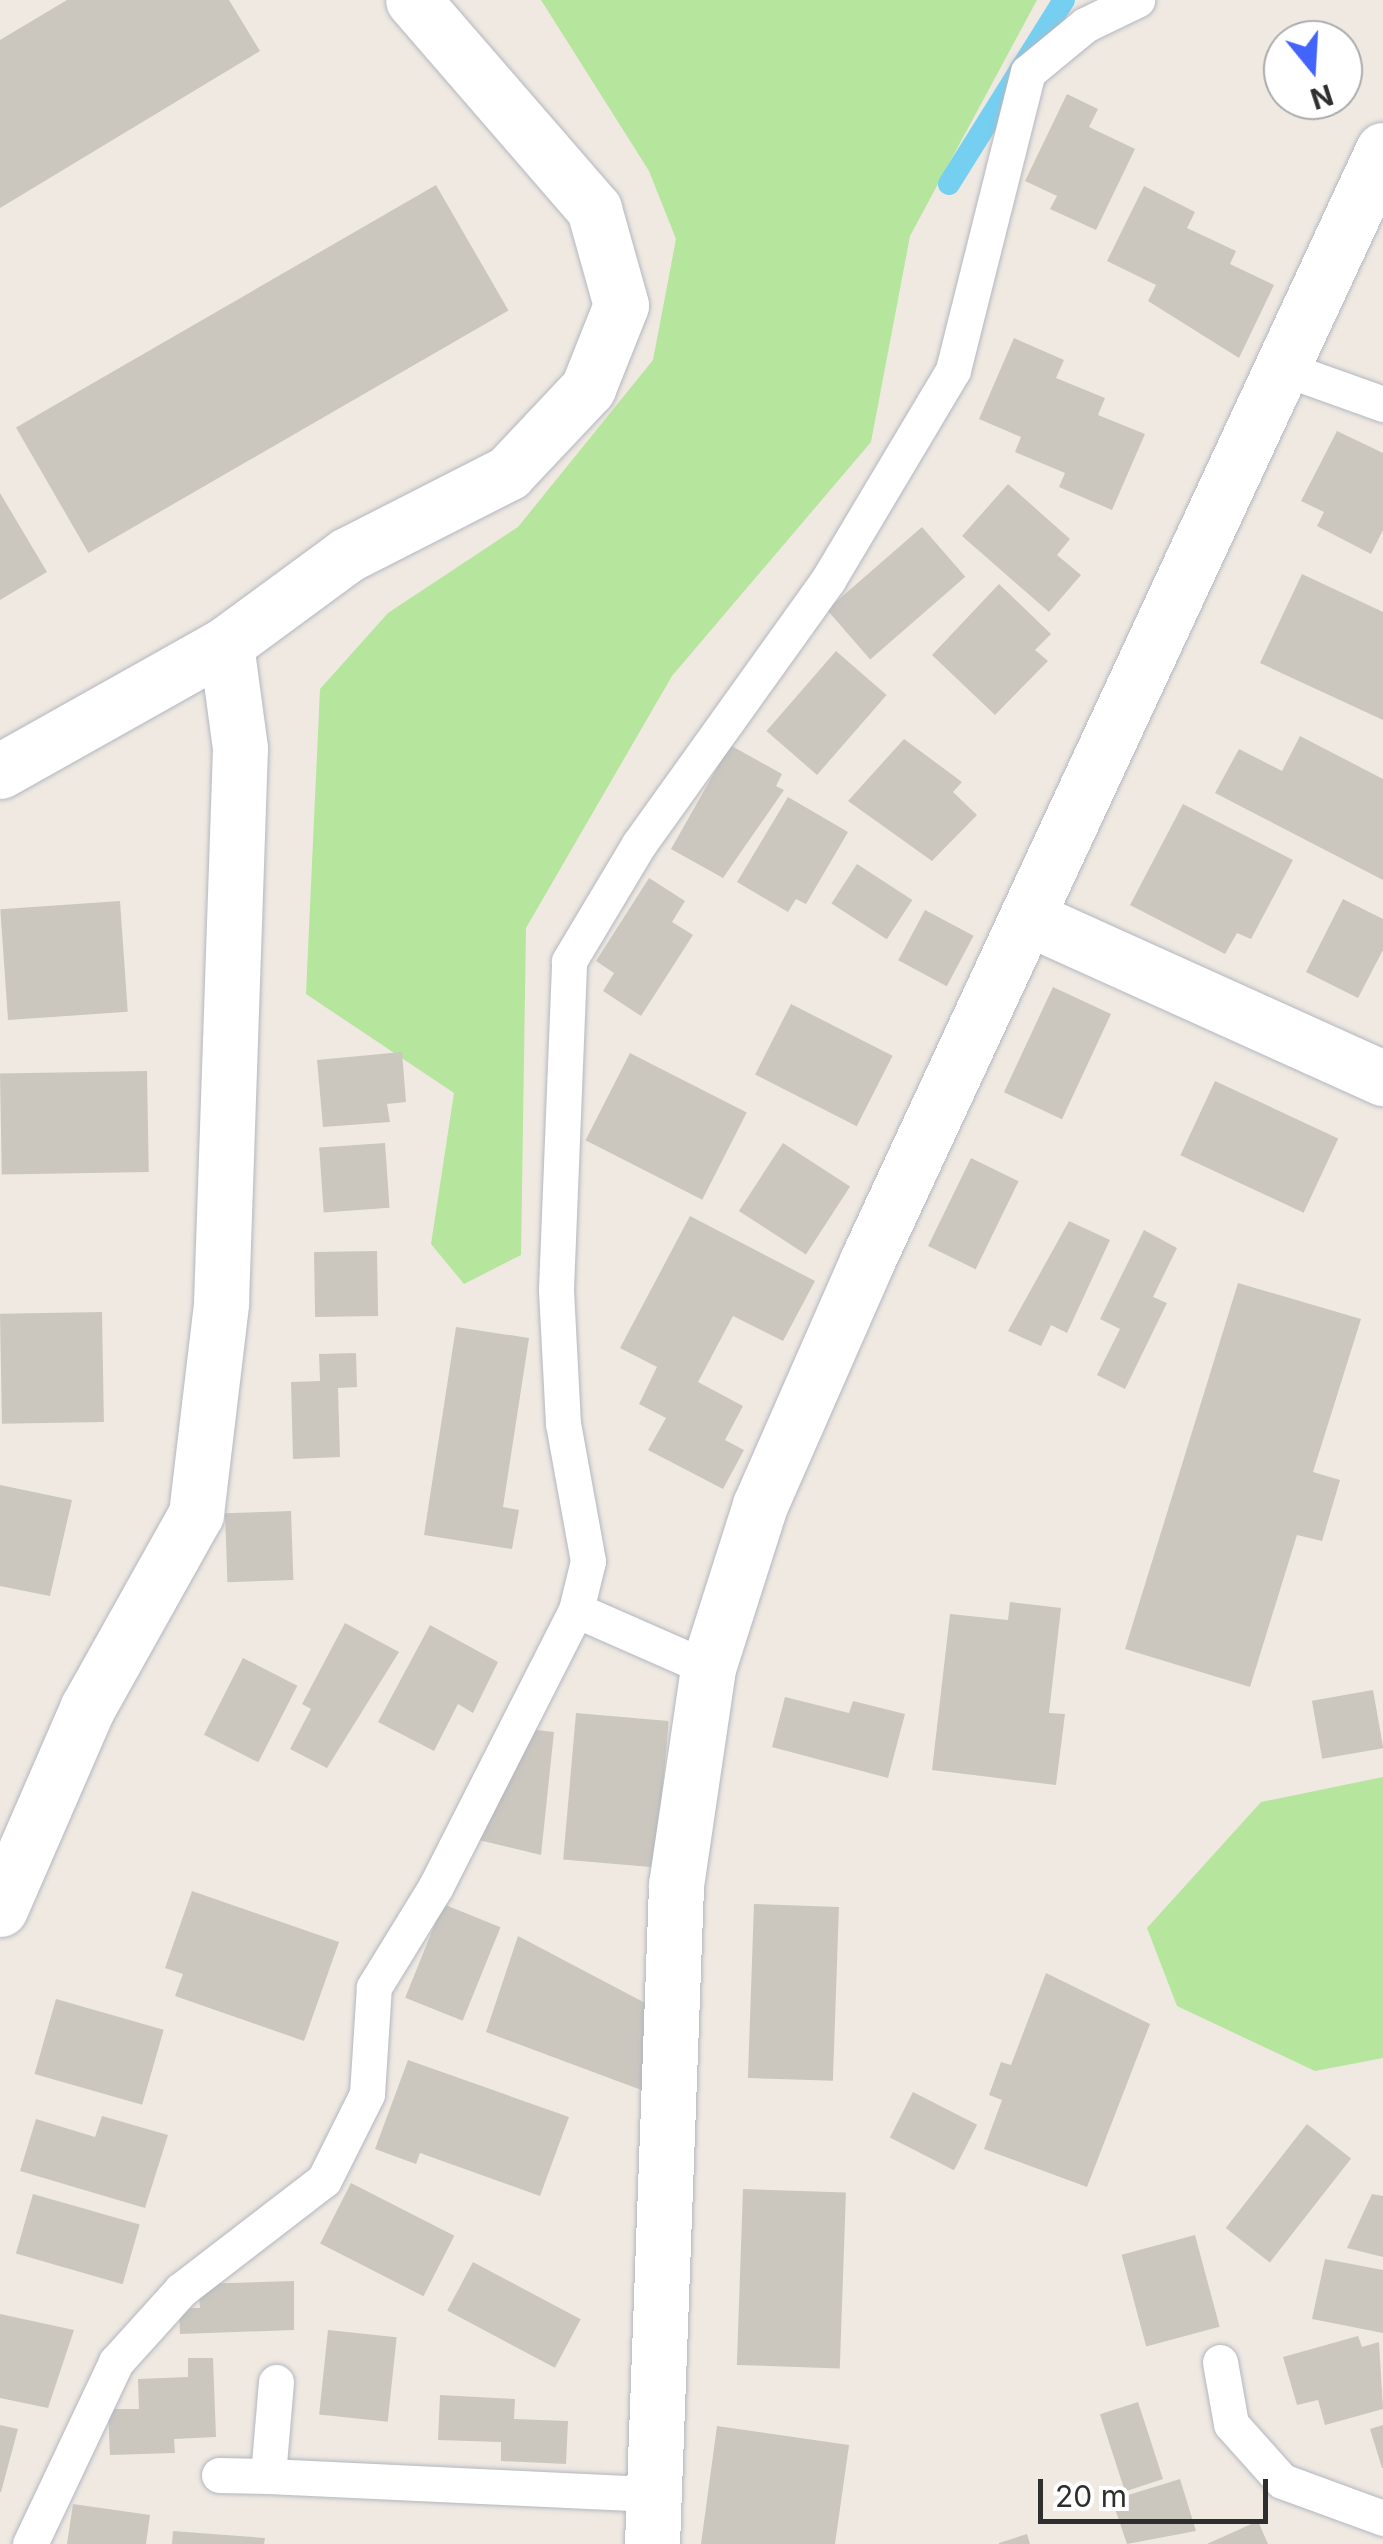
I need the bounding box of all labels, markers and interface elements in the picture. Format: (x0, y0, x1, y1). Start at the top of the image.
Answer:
north arrow (1263, 20, 1363, 120)
text: N (1306, 77, 1337, 116)
scale bar (1043, 2459, 1273, 2521)
text: 20 m (1055, 2478, 1127, 2514)

